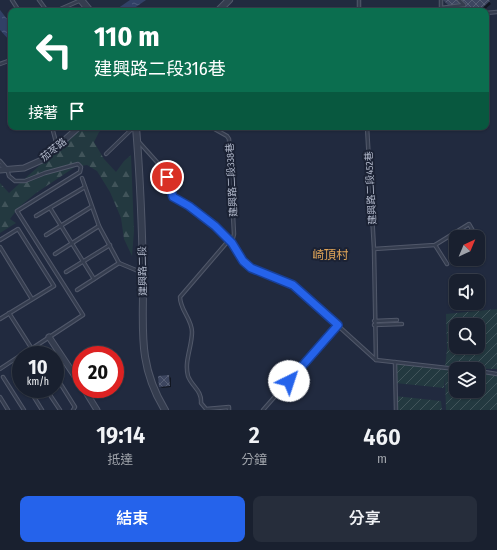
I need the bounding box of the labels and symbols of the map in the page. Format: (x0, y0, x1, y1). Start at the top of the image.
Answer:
street label: 茄苳路 (38, 136, 69, 164)
street label: 建興路二段338巷 (224, 143, 240, 217)
street label: 建興路二段452巷 (363, 151, 379, 225)
pin (150, 160, 184, 194)
north arrow (449, 230, 485, 266)
street label: 建興路二段 (137, 246, 149, 296)
district label: 崎頂村 (312, 248, 349, 262)
speed limit sign: 20 (72, 346, 124, 398)
position arrow (268, 360, 310, 402)

